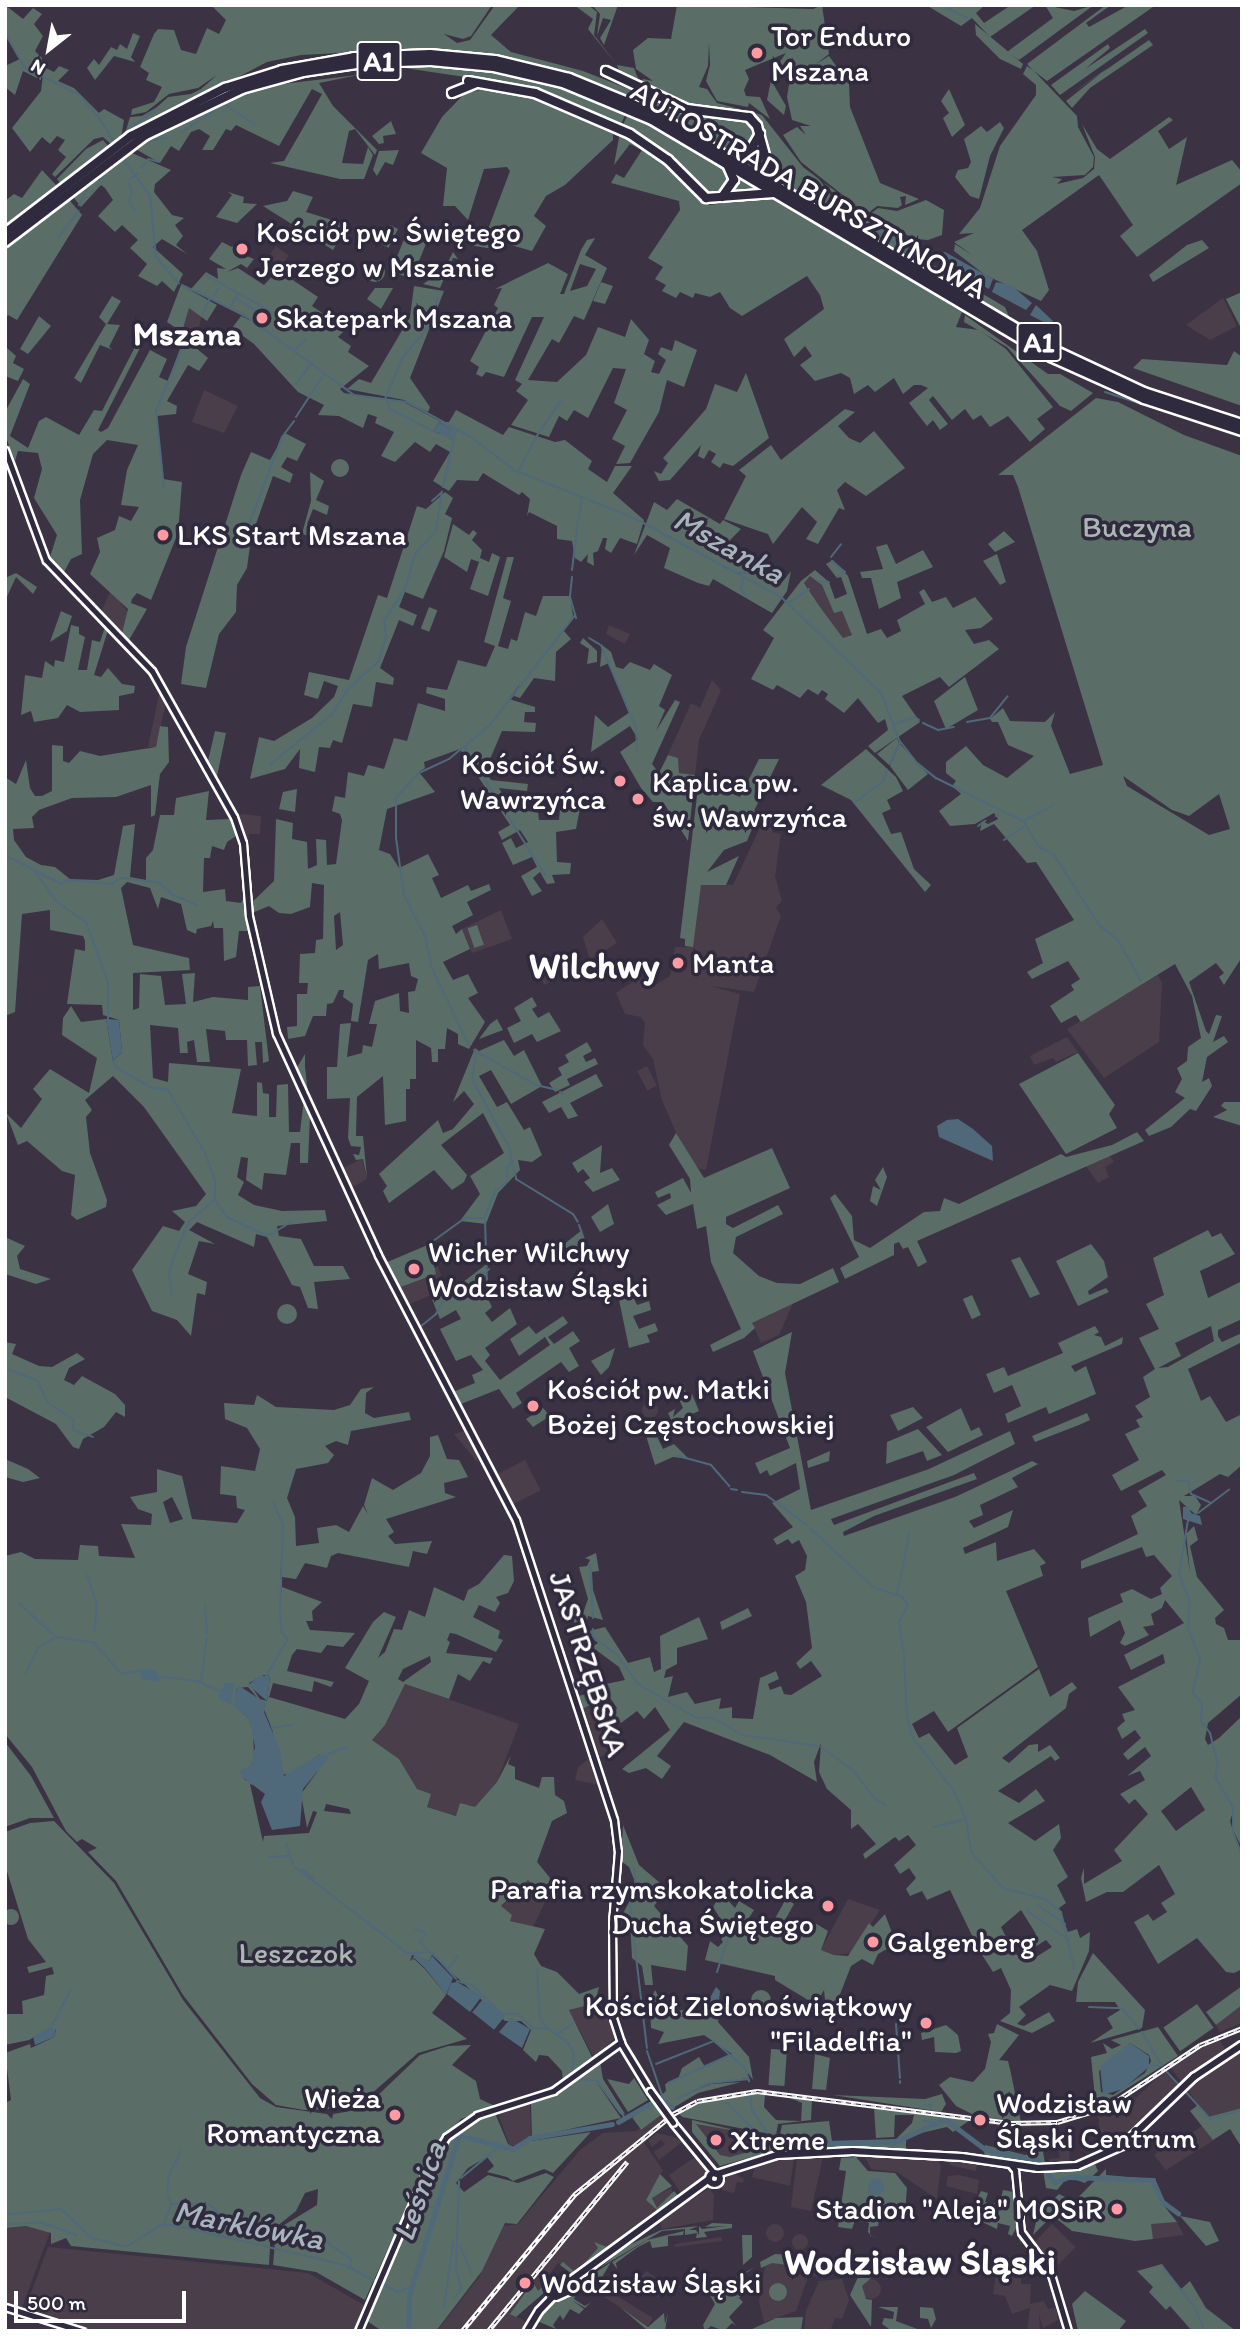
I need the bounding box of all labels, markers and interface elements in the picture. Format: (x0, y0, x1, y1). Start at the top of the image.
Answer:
north arrow (14, 14, 84, 84)
place label: Tor Enduro Mszana (771, 18, 912, 88)
road number: A1 (356, 36, 402, 86)
marker: Tor Enduro Mszana (749, 45, 765, 61)
text: N (27, 54, 49, 81)
street label: AUTOSTRADA BURSZTYNOWA (624, 73, 994, 307)
place label: Kościół pw. Świętego Jerzego w Mszanie (256, 214, 522, 284)
marker: Kościół pw. Świętego Jerzego w Mszanie (234, 241, 250, 257)
place label: Skatepark Mszana (276, 300, 513, 336)
marker: Skatepark Mszana (254, 310, 270, 326)
district label: Mszana (133, 314, 241, 354)
road number: A1 (1016, 318, 1062, 366)
water label: Mszanka (667, 500, 791, 592)
park label: Buczyna (1082, 509, 1192, 545)
place label: LKS Start Mszana (177, 517, 406, 553)
marker: LKS Start Mszana (155, 527, 171, 543)
place label: Kościół Św. Wawrzyńca (460, 746, 606, 816)
place label: Kaplica pw. św. Wawrzyńca (652, 764, 846, 834)
marker: Kościół Św. Wawrzyńca (612, 773, 628, 789)
marker: Kaplica pw. św. Wawrzyńca (630, 791, 646, 807)
district label: Wilchwy (529, 943, 659, 987)
place label: Manta (692, 945, 774, 981)
marker: Manta (670, 955, 686, 971)
place label: Wicher Wilchwy Wodzisław Śląski (428, 1234, 648, 1304)
marker: Wicher Wilchwy Wodzisław Śląski (406, 1261, 422, 1277)
place label: Kościół pw. Matki Bożej Częstochowskiej (547, 1371, 834, 1442)
marker: Kościół pw. Matki Bożej Częstochowskiej (525, 1398, 541, 1414)
street label: JASTRZĘBSKA (541, 1567, 635, 1761)
place label: Parafia rzymskokatolicka Ducha Świętego (488, 1871, 814, 1941)
marker: Parafia rzymskokatolicka Ducha Świętego (820, 1898, 836, 1914)
place label: Galgenberg (887, 1924, 1035, 1960)
marker: Galgenberg (865, 1934, 881, 1950)
park label: Leszczok (239, 1935, 353, 1971)
place label: Kościół Zielonoświątkowy "Filadelfia" (585, 1988, 912, 2058)
marker: Kościół Zielonoświątkowy "Filadelfia" (918, 2015, 934, 2031)
place label: Wieża Romantyczna (206, 2080, 381, 2150)
place label: Wodzisław Śląski Centrum (996, 2085, 1196, 2156)
marker: Wieża Romantyczna (387, 2107, 403, 2123)
marker: Wodzisław Śląski Centrum (970, 2110, 990, 2130)
place label: Xtreme (730, 2122, 825, 2158)
marker: Xtreme (708, 2132, 724, 2148)
water label: Leśnica (384, 2136, 454, 2246)
place label: Stadion "Aleja" MOSiR (815, 2191, 1103, 2227)
water label: Marklówka (171, 2192, 327, 2258)
marker: Stadion "Aleja" MOSiR (1109, 2201, 1125, 2217)
district label: Wodzisław Śląski (784, 2239, 1056, 2283)
place label: Wodzisław Śląski (541, 2265, 761, 2301)
marker: Wodzisław Śląski (515, 2273, 535, 2293)
scale bar (18, 2276, 189, 2320)
text: 500 m (27, 2290, 86, 2315)

